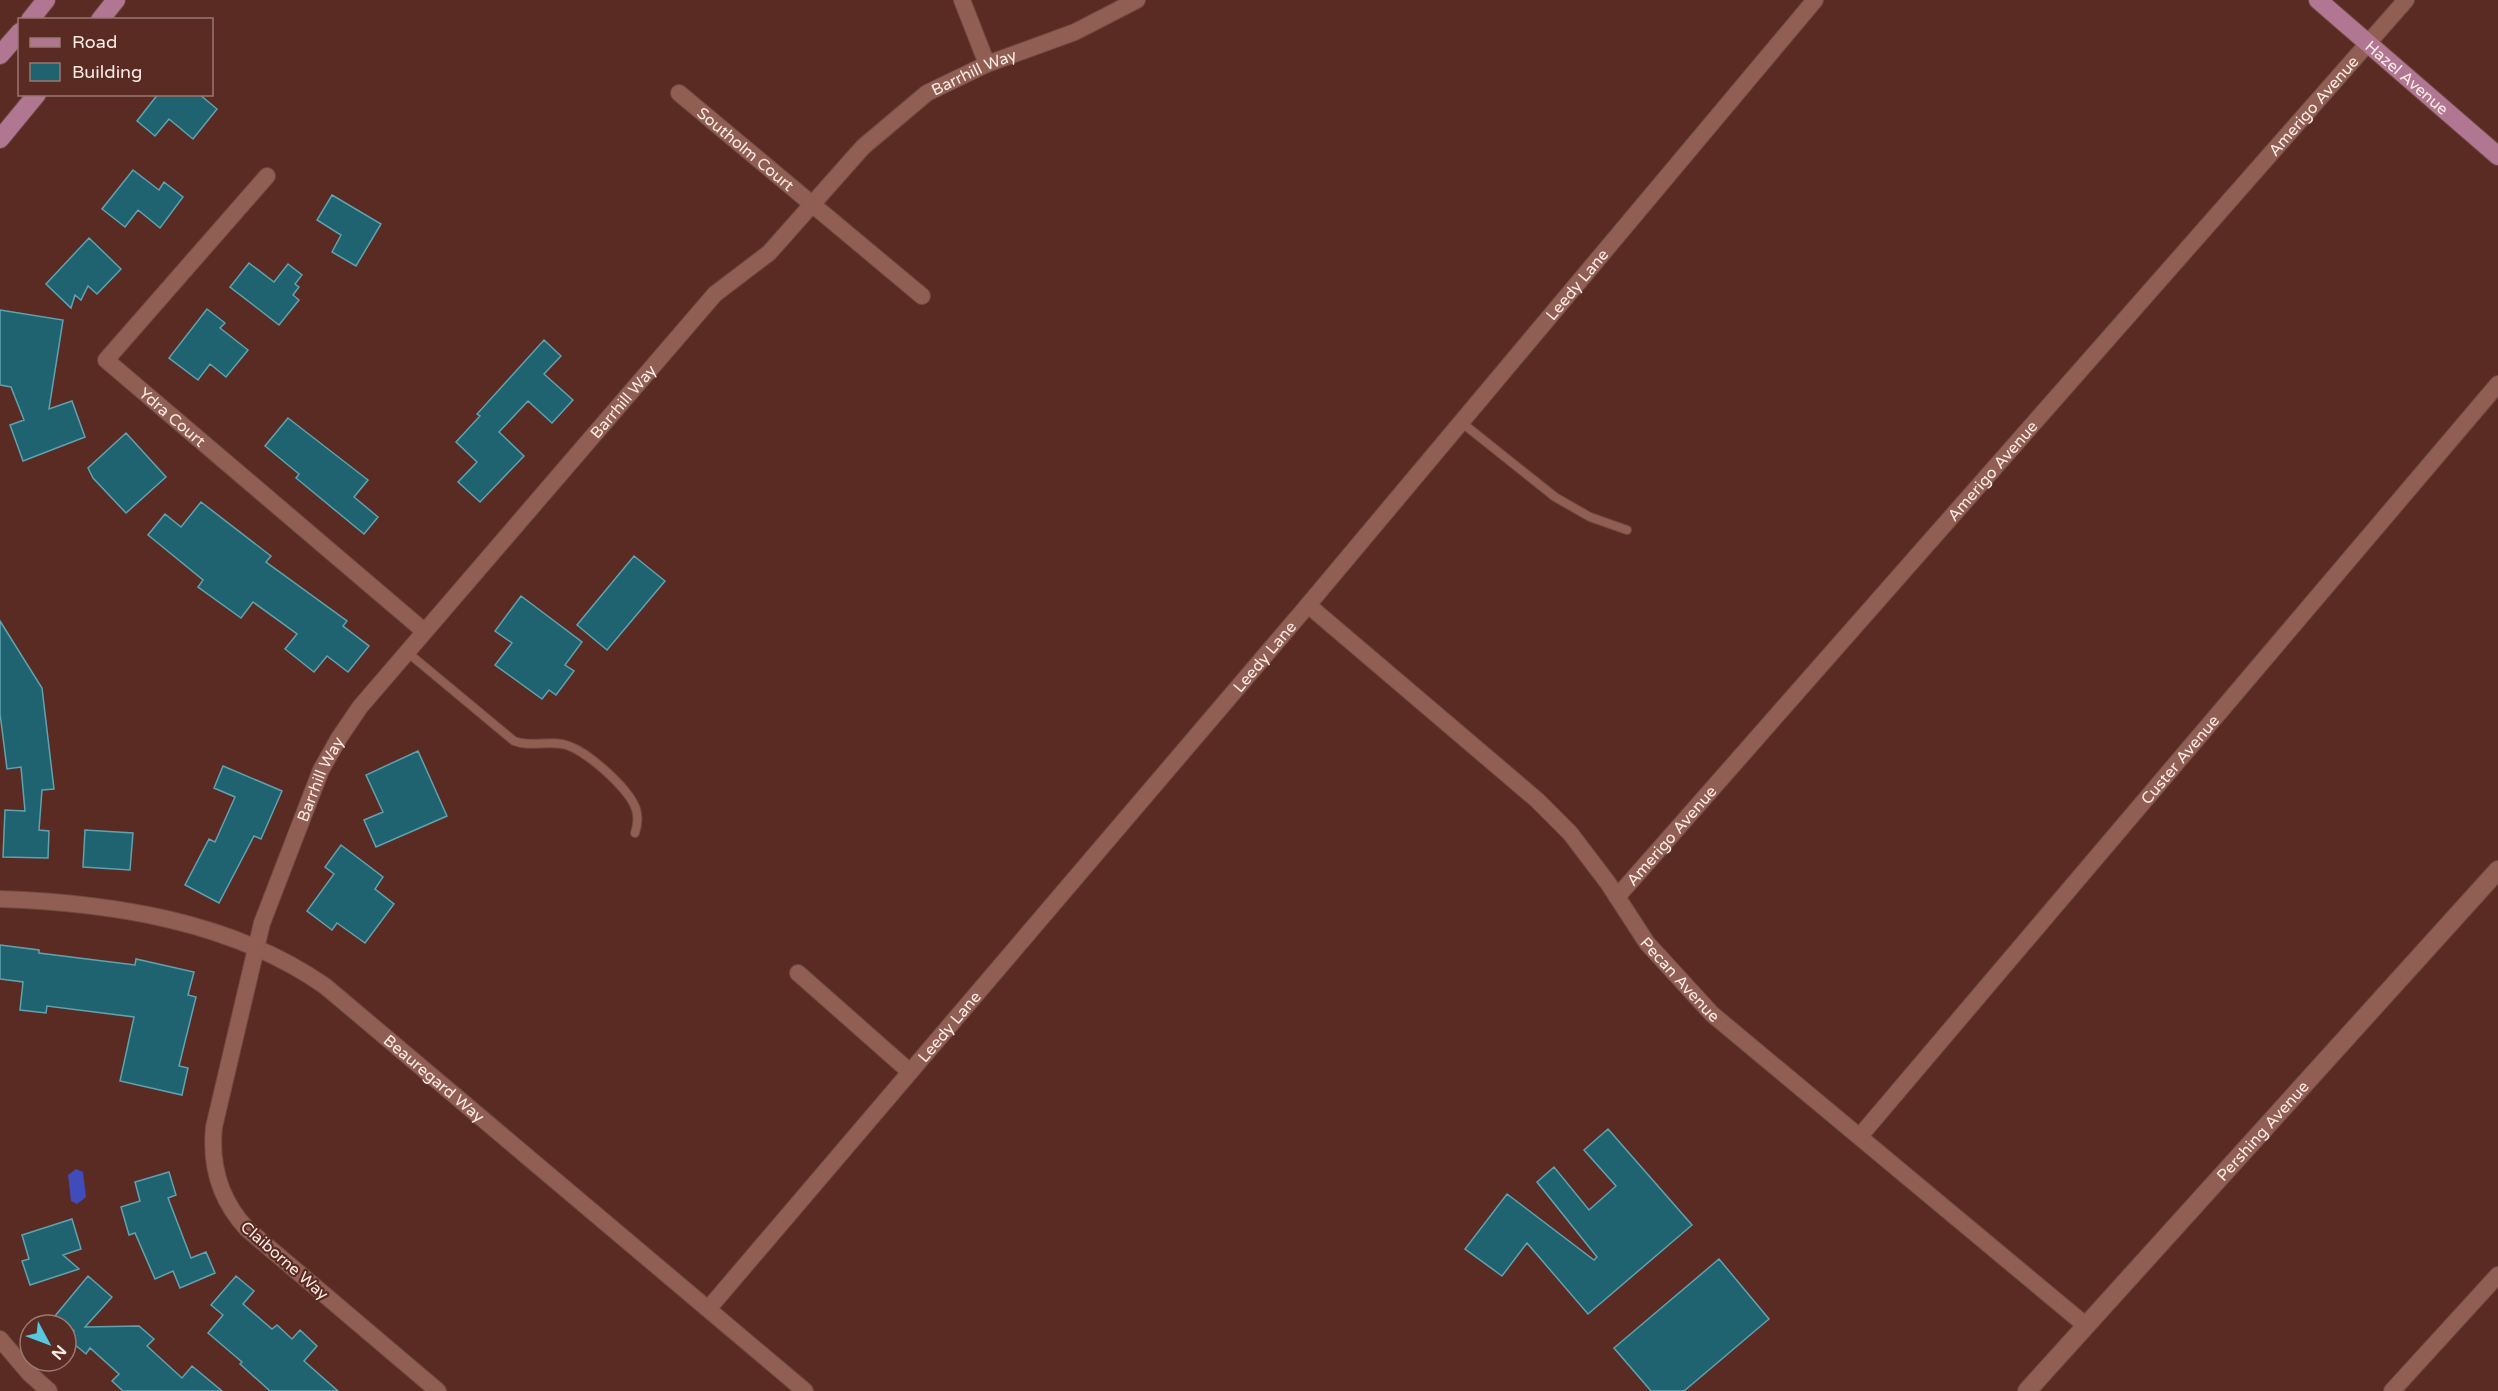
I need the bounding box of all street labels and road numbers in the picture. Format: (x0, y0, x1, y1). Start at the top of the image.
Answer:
street label: Hazel Avenue (2361, 37, 2452, 120)
street label: Barrhill Way (928, 45, 1020, 100)
street label: Amerigo Avenue (2264, 52, 2363, 161)
street label: Southolm Court (693, 103, 798, 196)
street label: Leedy Lane (1542, 245, 1613, 325)
street label: Barrhill Way (586, 361, 661, 443)
street label: Ydra Court (135, 384, 209, 451)
street label: Amerigo Avenue (1943, 417, 2042, 525)
street label: Leedy Lane (1229, 617, 1301, 697)
street label: Custer Avenue (2137, 711, 2224, 809)
street label: Barrhill Way (293, 733, 349, 825)
street label: Amerigo Avenue (1622, 782, 1721, 890)
street label: Pecan Avenue (1636, 933, 1723, 1027)
street label: Leedy Lane (914, 987, 986, 1067)
street label: Beauregard Way (379, 1031, 488, 1127)
street label: Pershing Avenue (2213, 1077, 2314, 1186)
street label: Claiborne Way (236, 1217, 333, 1305)

